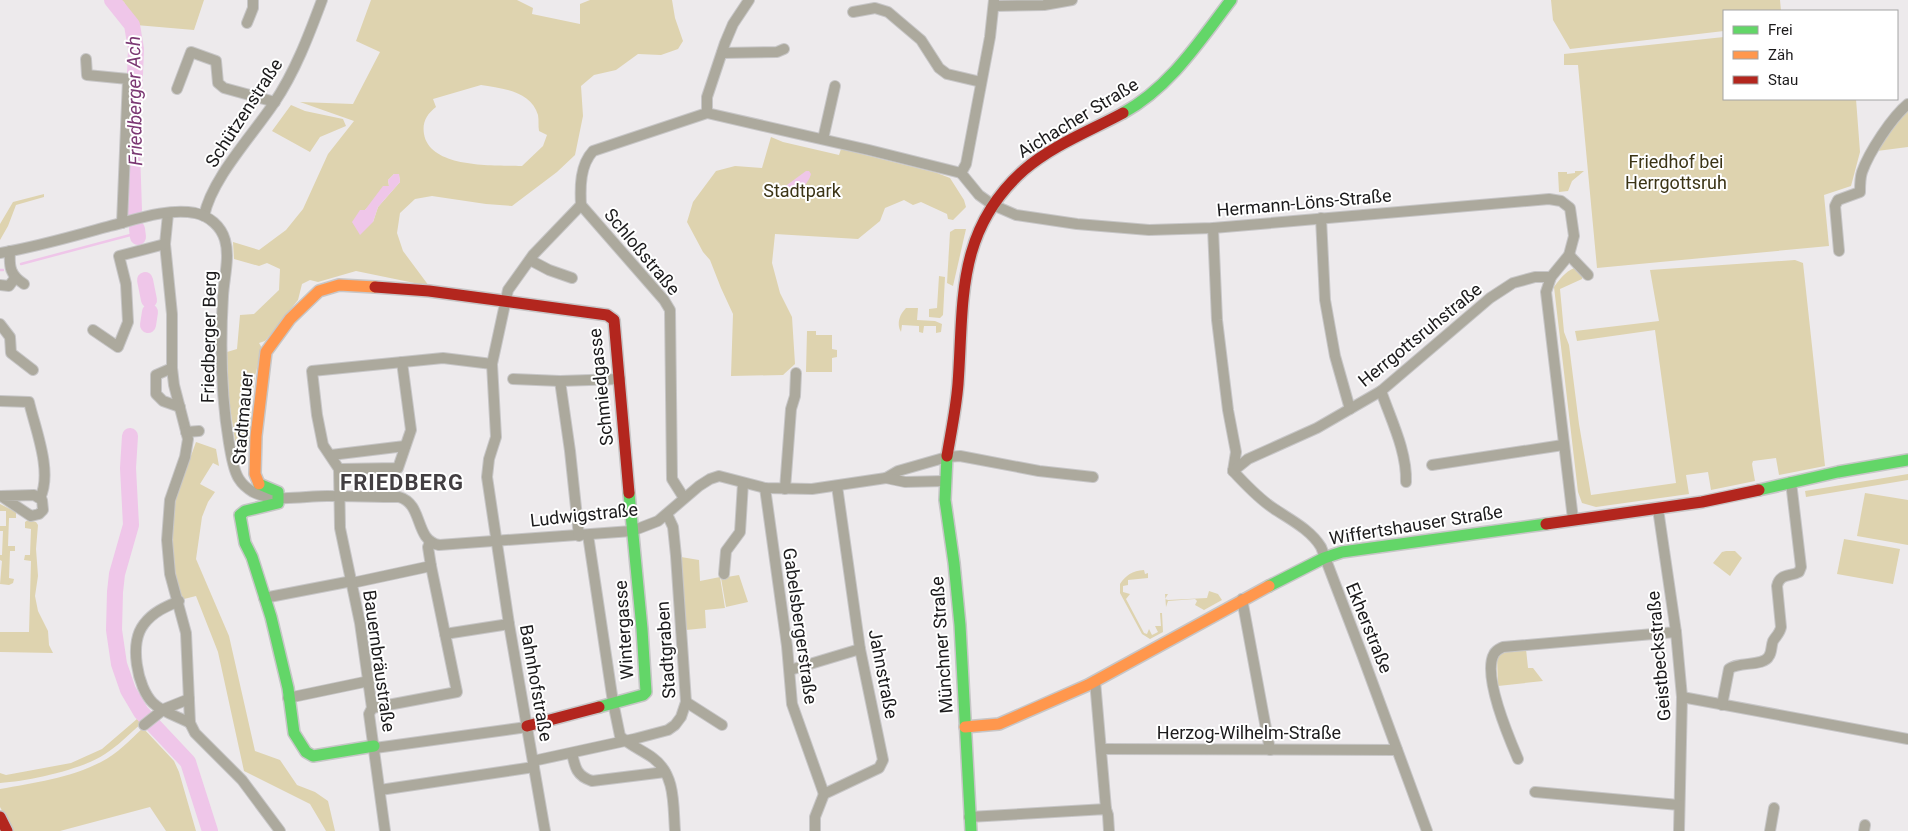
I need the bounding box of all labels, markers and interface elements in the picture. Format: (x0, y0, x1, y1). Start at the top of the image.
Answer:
legend (1723, 10, 1898, 100)
text: Frei (1768, 21, 1793, 39)
water label: Friedberger Ach (122, 36, 147, 166)
text: Zäh (1768, 46, 1793, 64)
street label: Schützenstraße (201, 55, 286, 171)
text: Stau (1768, 71, 1798, 89)
street label: Aichacher Straße (1014, 73, 1142, 162)
park label: Friedhof bei Herrgottsruh (1625, 151, 1727, 193)
park label: Stadtpark (763, 180, 842, 201)
street label: Hermann-Löns-Straße (1216, 184, 1392, 221)
street label: Schloßstraße (600, 204, 685, 299)
street label: Friedberger Berg (197, 271, 220, 403)
street label: Herrgottsruhstraße (1354, 278, 1486, 391)
street label: Schmiedgasse (584, 327, 617, 447)
street label: Stadtmauer (228, 370, 257, 465)
district label: FRIEDBERG (340, 470, 464, 495)
street label: Ludwigstraße (529, 498, 639, 531)
street label: Wiffertshauser Straße (1328, 500, 1504, 549)
street label: Gabelsbergerstraße (779, 546, 822, 705)
street label: Münchner Straße (926, 576, 957, 714)
street label: Ekherstraße (1342, 579, 1397, 676)
street label: Wintergasse (610, 580, 637, 680)
street label: Bauernbräustraße (359, 589, 400, 733)
street label: Geistbeckstraße (1642, 590, 1675, 722)
street label: Stadtgraben (652, 601, 679, 699)
street label: Bahnhofstraße (516, 623, 557, 743)
street label: Jahnstraße (865, 627, 902, 720)
street label: Herzog-Wilhelm-Straße (1157, 722, 1341, 743)

